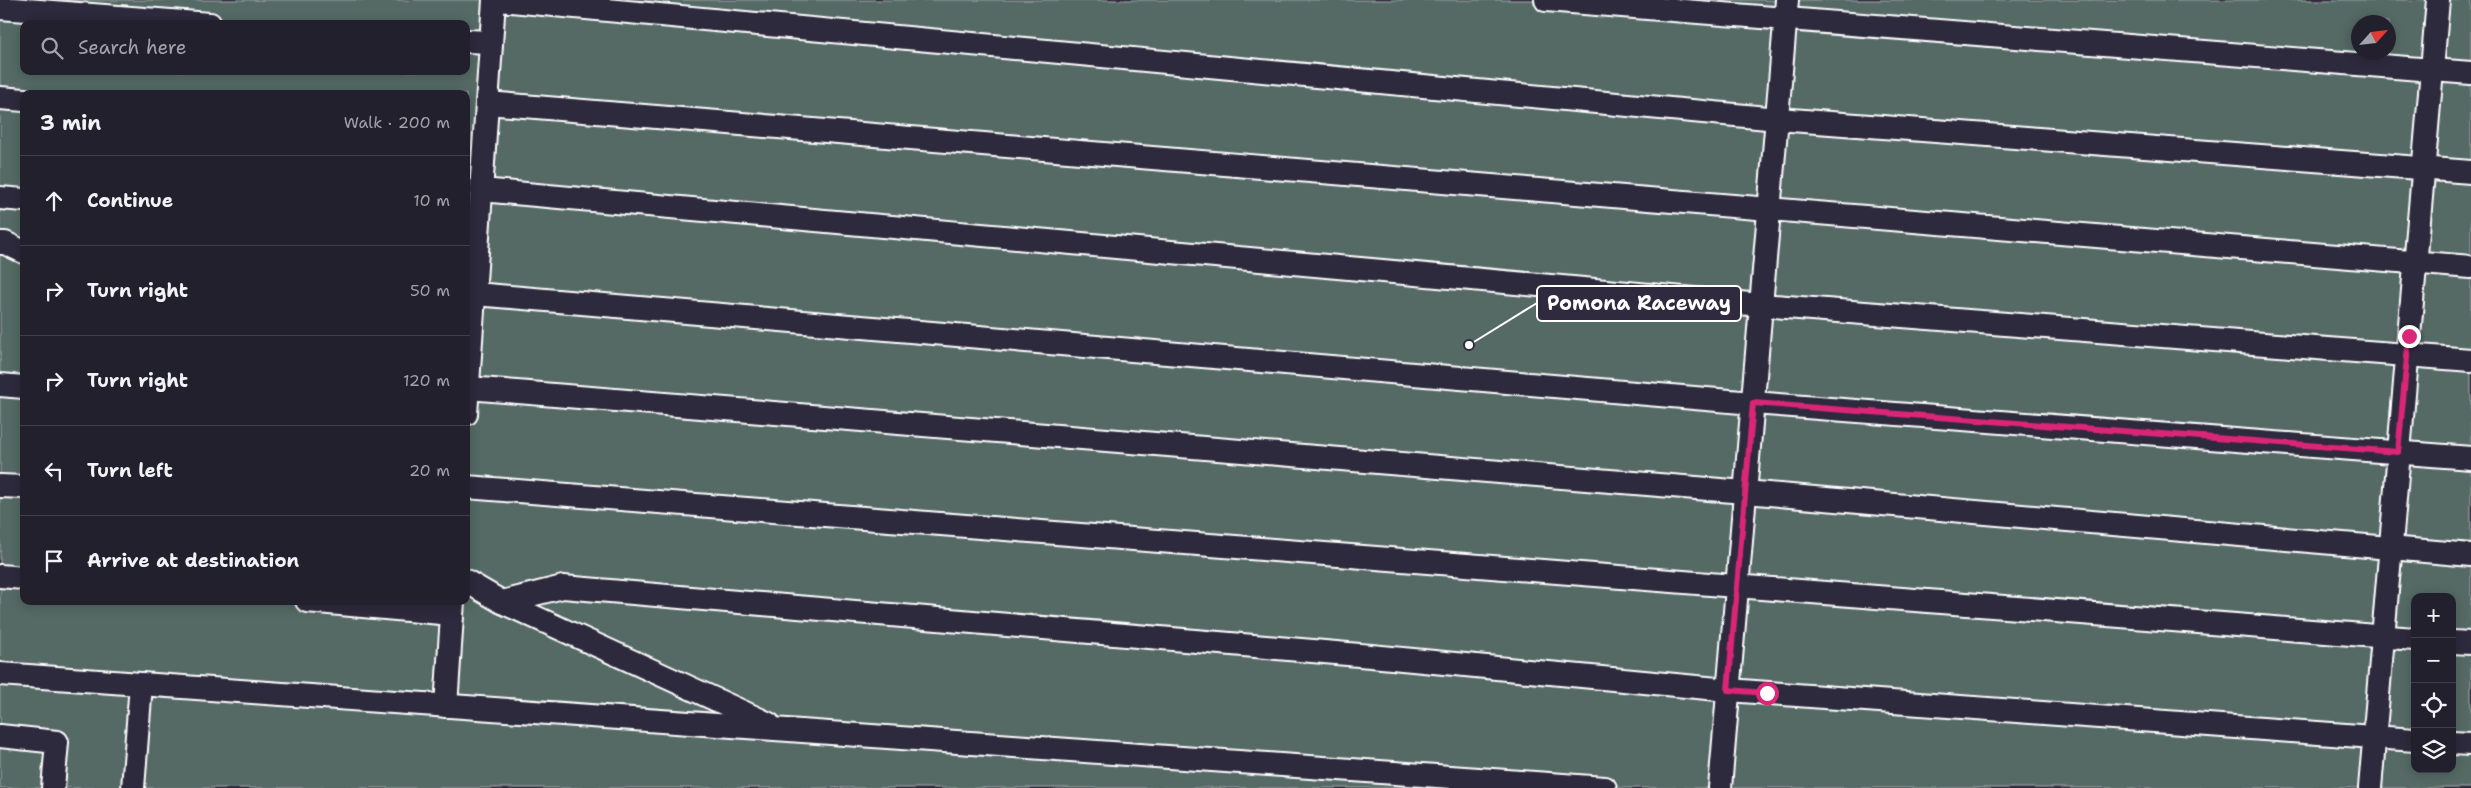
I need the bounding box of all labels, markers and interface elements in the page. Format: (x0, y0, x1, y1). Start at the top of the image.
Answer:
north arrow (2351, 15, 2396, 60)
search box (20, 20, 470, 75)
icon: search (38, 34, 66, 62)
text: Search here (78, 35, 187, 60)
text: 3 min (40, 109, 101, 137)
text: Walk · 200 m (344, 112, 450, 133)
icon: ahead (40, 187, 68, 215)
text: Continue (87, 188, 173, 213)
text: 10 m (413, 190, 450, 211)
icon: right (40, 277, 68, 305)
text: Turn right (87, 278, 188, 303)
text: 50 m (410, 280, 450, 301)
callout: Pomona Raceway (1537, 286, 1741, 321)
text: Pomona Raceway (1547, 290, 1731, 316)
route end (2398, 325, 2421, 348)
icon: right (40, 367, 68, 395)
text: Turn right (87, 368, 188, 393)
text: 120 m (403, 370, 450, 391)
icon: left (40, 457, 68, 485)
text: Turn left (87, 458, 173, 483)
text: 20 m (409, 460, 450, 481)
icon: arrive (40, 547, 68, 575)
text: Arrive at destination (87, 548, 299, 573)
map controls (2411, 593, 2456, 773)
button: + (2411, 593, 2456, 638)
button: − (2411, 638, 2456, 683)
route start (1756, 682, 1779, 705)
button: locate (2411, 683, 2456, 728)
button: layers (2411, 728, 2456, 773)

